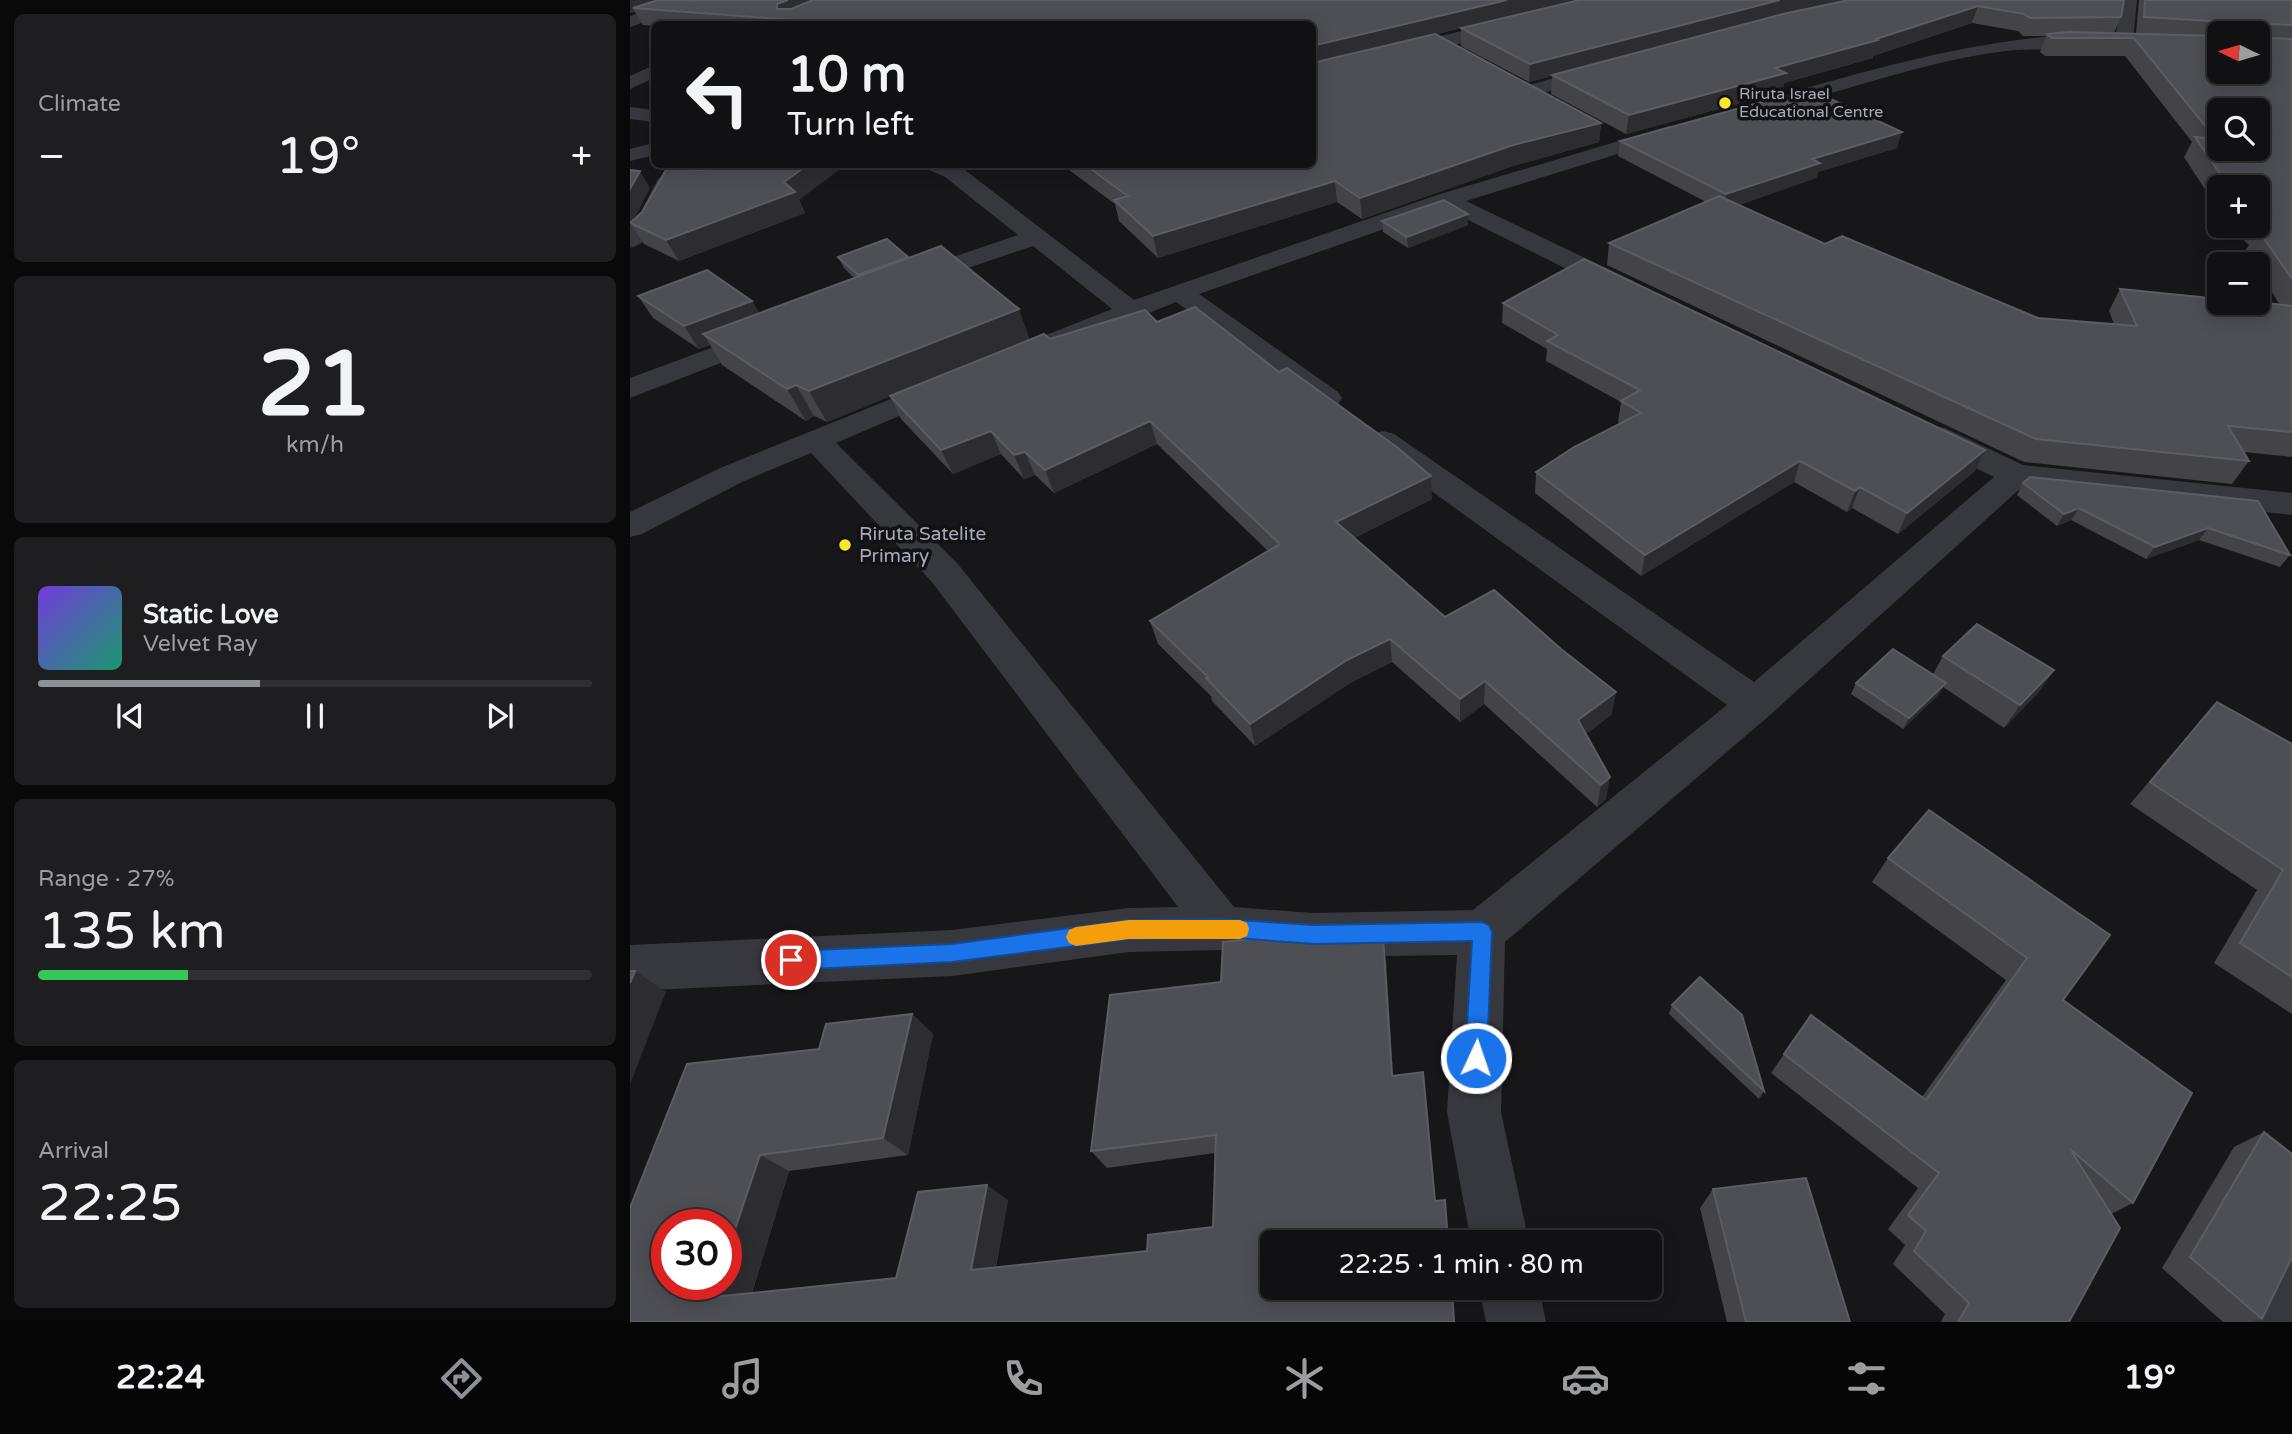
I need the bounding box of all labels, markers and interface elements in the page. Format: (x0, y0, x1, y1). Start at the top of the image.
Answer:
north arrow (2207, 21, 2270, 84)
map controls (2207, 21, 2270, 315)
text: 10 m (787, 46, 906, 105)
icon: left (672, 49, 763, 140)
place label: Riruta Israel Educational Centre (1739, 84, 1883, 122)
text: Climate (38, 90, 121, 118)
marker: Riruta Israel Educational Centre (1717, 95, 1733, 111)
button: search (2207, 98, 2270, 161)
text: Turn left (787, 106, 914, 144)
text: 19° (275, 125, 360, 188)
text: − (38, 134, 65, 180)
text: + (571, 134, 592, 180)
button: + (2207, 175, 2270, 238)
button: − (2207, 252, 2270, 315)
text: 21 (258, 330, 372, 440)
text: km/h (286, 431, 344, 459)
place label: Riruta Satelite Primary (859, 523, 986, 567)
marker: Riruta Satelite Primary (837, 537, 853, 553)
text: Static Love (143, 599, 279, 630)
text: Velvet Ray (143, 630, 258, 658)
icon: previous (111, 697, 149, 735)
icon: pause (296, 697, 334, 735)
icon: next (481, 697, 519, 735)
text: Range · 27% (38, 865, 174, 893)
text: 135 km (38, 900, 226, 963)
pin (761, 930, 821, 990)
icon: arrive (772, 941, 810, 979)
position arrow (1439, 1021, 1513, 1095)
text: Arrival (38, 1137, 109, 1165)
text: 22:25 (38, 1172, 182, 1235)
speed limit sign: 30 (651, 1209, 742, 1300)
text: 22:25 · 1 min · 80 m (1338, 1249, 1584, 1280)
icon: directions (437, 1354, 486, 1403)
icon: music (718, 1354, 767, 1403)
icon: phone (999, 1354, 1048, 1403)
icon: climate (1280, 1354, 1329, 1403)
icon: car (1561, 1354, 1610, 1403)
icon: filters (1842, 1354, 1891, 1403)
text: 22:24 (116, 1359, 205, 1397)
text: 19° (2124, 1359, 2176, 1397)

